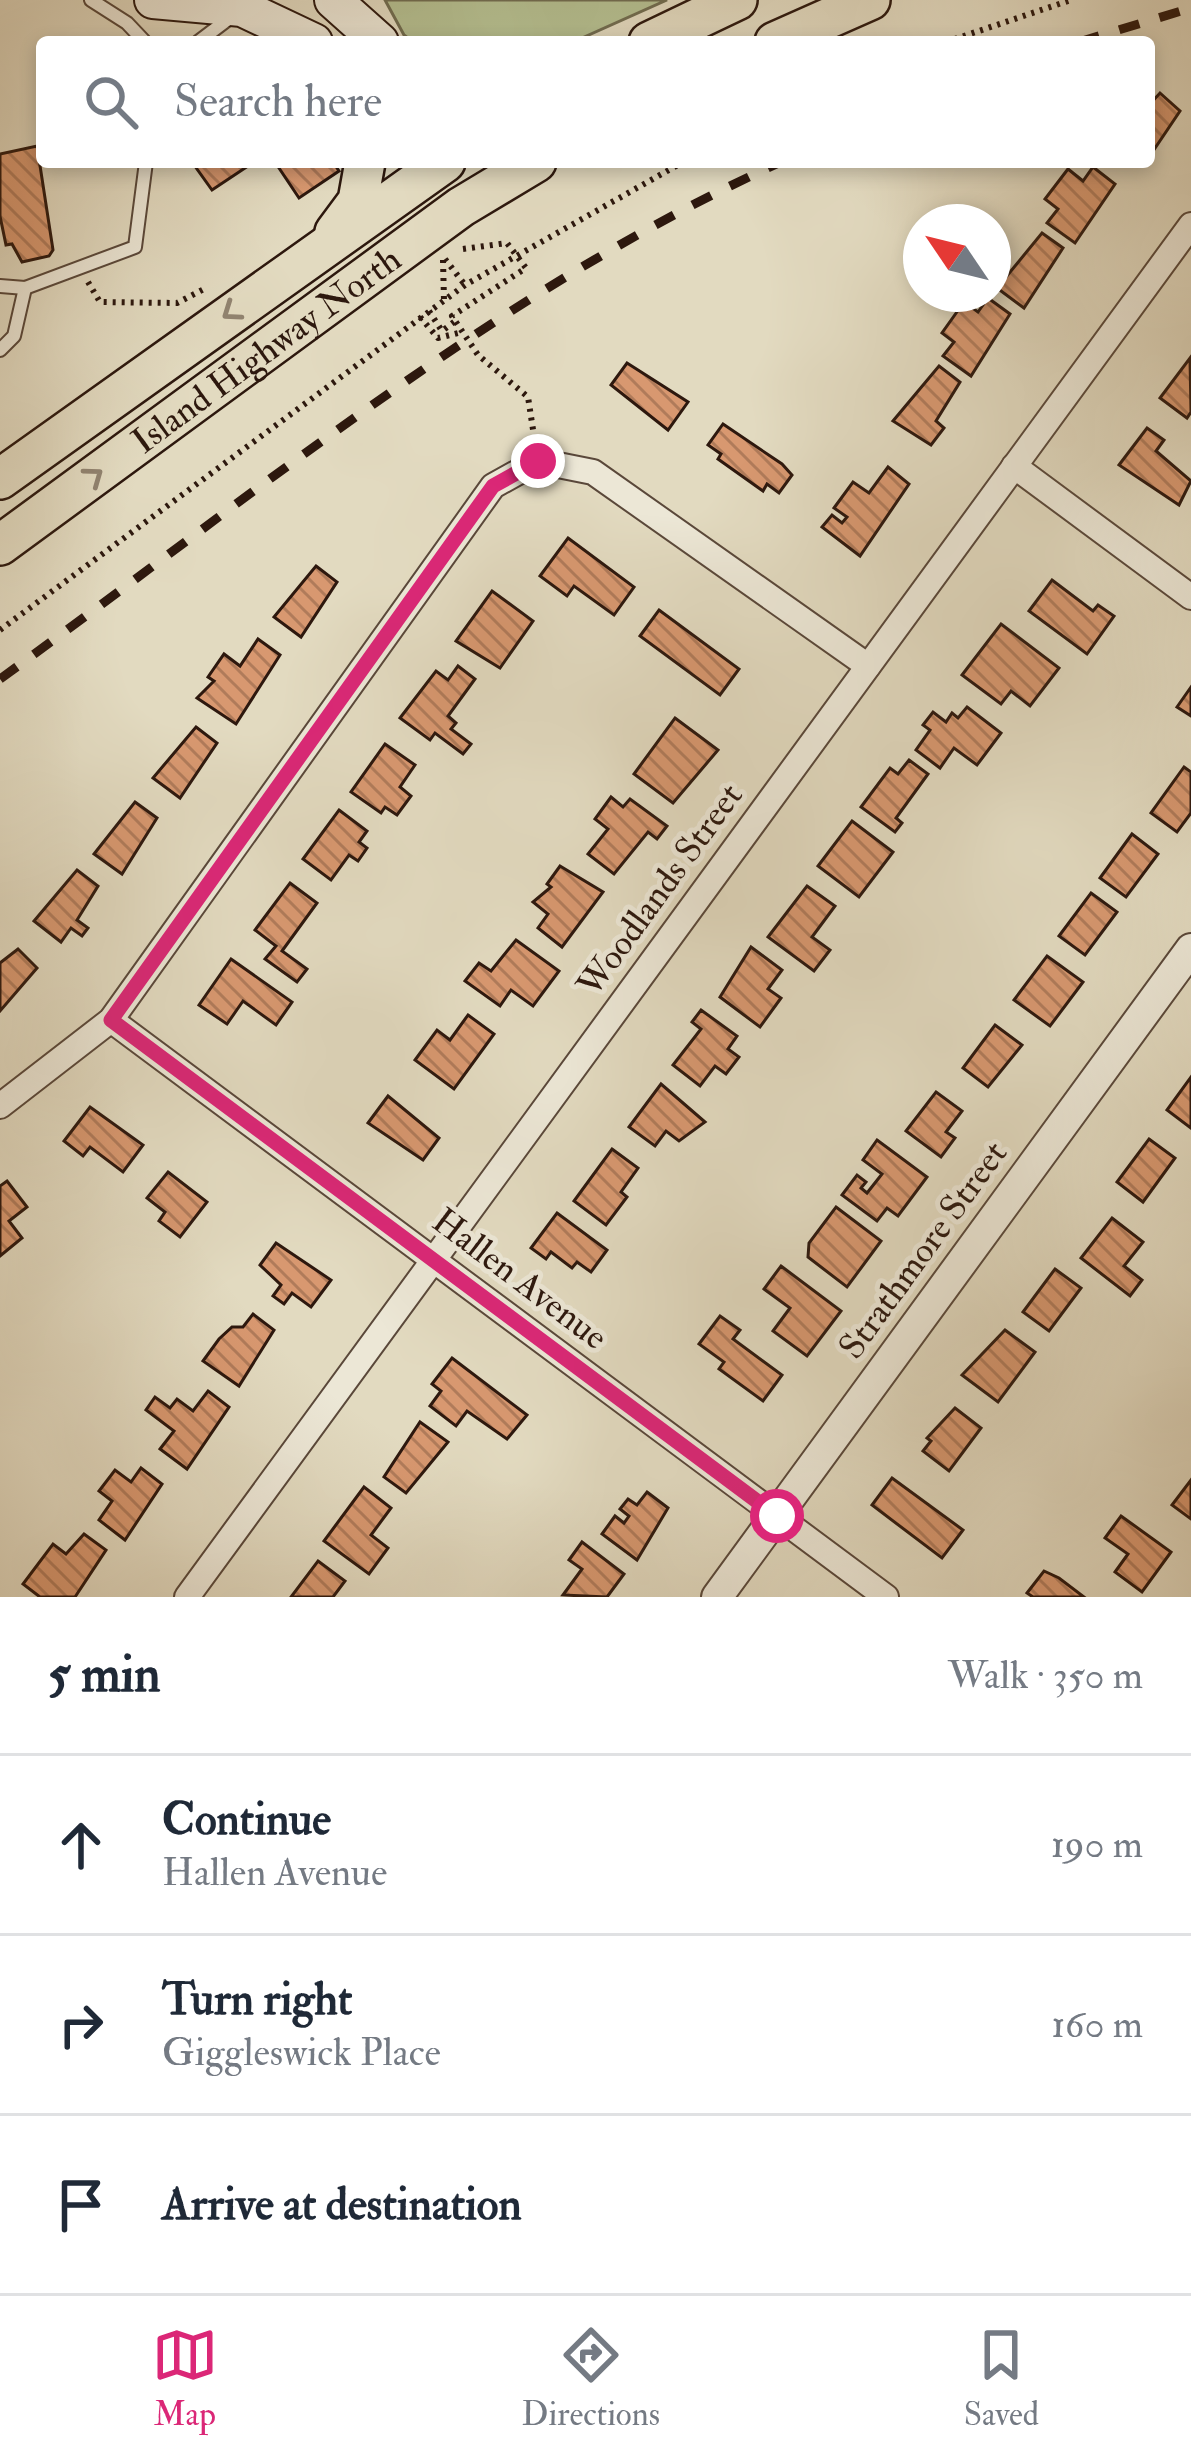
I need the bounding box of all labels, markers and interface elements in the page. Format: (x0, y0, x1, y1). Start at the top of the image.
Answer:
search box (36, 36, 1155, 168)
icon: search (78, 69, 144, 135)
text: Search here (174, 74, 382, 130)
north arrow (903, 204, 1011, 312)
street label: Island Highway North (123, 236, 410, 463)
one-way arrow (223, 298, 245, 320)
route end (511, 434, 565, 488)
one-way arrow (81, 468, 102, 490)
street label: Woodlands Street (567, 775, 752, 1006)
street label: Strathmore Street (829, 1132, 1017, 1368)
street label: Hallen Avenue (423, 1198, 617, 1360)
route start (750, 1489, 804, 1543)
text: 5 min (48, 1643, 161, 1707)
text: Walk · 350 m (948, 1651, 1143, 1700)
text: Continue (162, 1792, 331, 1848)
icon: ahead (48, 1812, 114, 1878)
text: 190 m (1051, 1820, 1143, 1869)
text: Hallen Avenue (162, 1848, 387, 1897)
text: Turn right (162, 1972, 352, 2028)
icon: right (48, 1992, 114, 2058)
text: 160 m (1051, 2000, 1143, 2049)
text: Giggleswick Place (162, 2028, 441, 2077)
icon: arrive (48, 2172, 114, 2238)
text: Arrive at destination (162, 2177, 522, 2233)
tab: Map (152, 2322, 218, 2435)
tab: Directions (522, 2322, 660, 2435)
tab: Saved (964, 2322, 1039, 2435)

